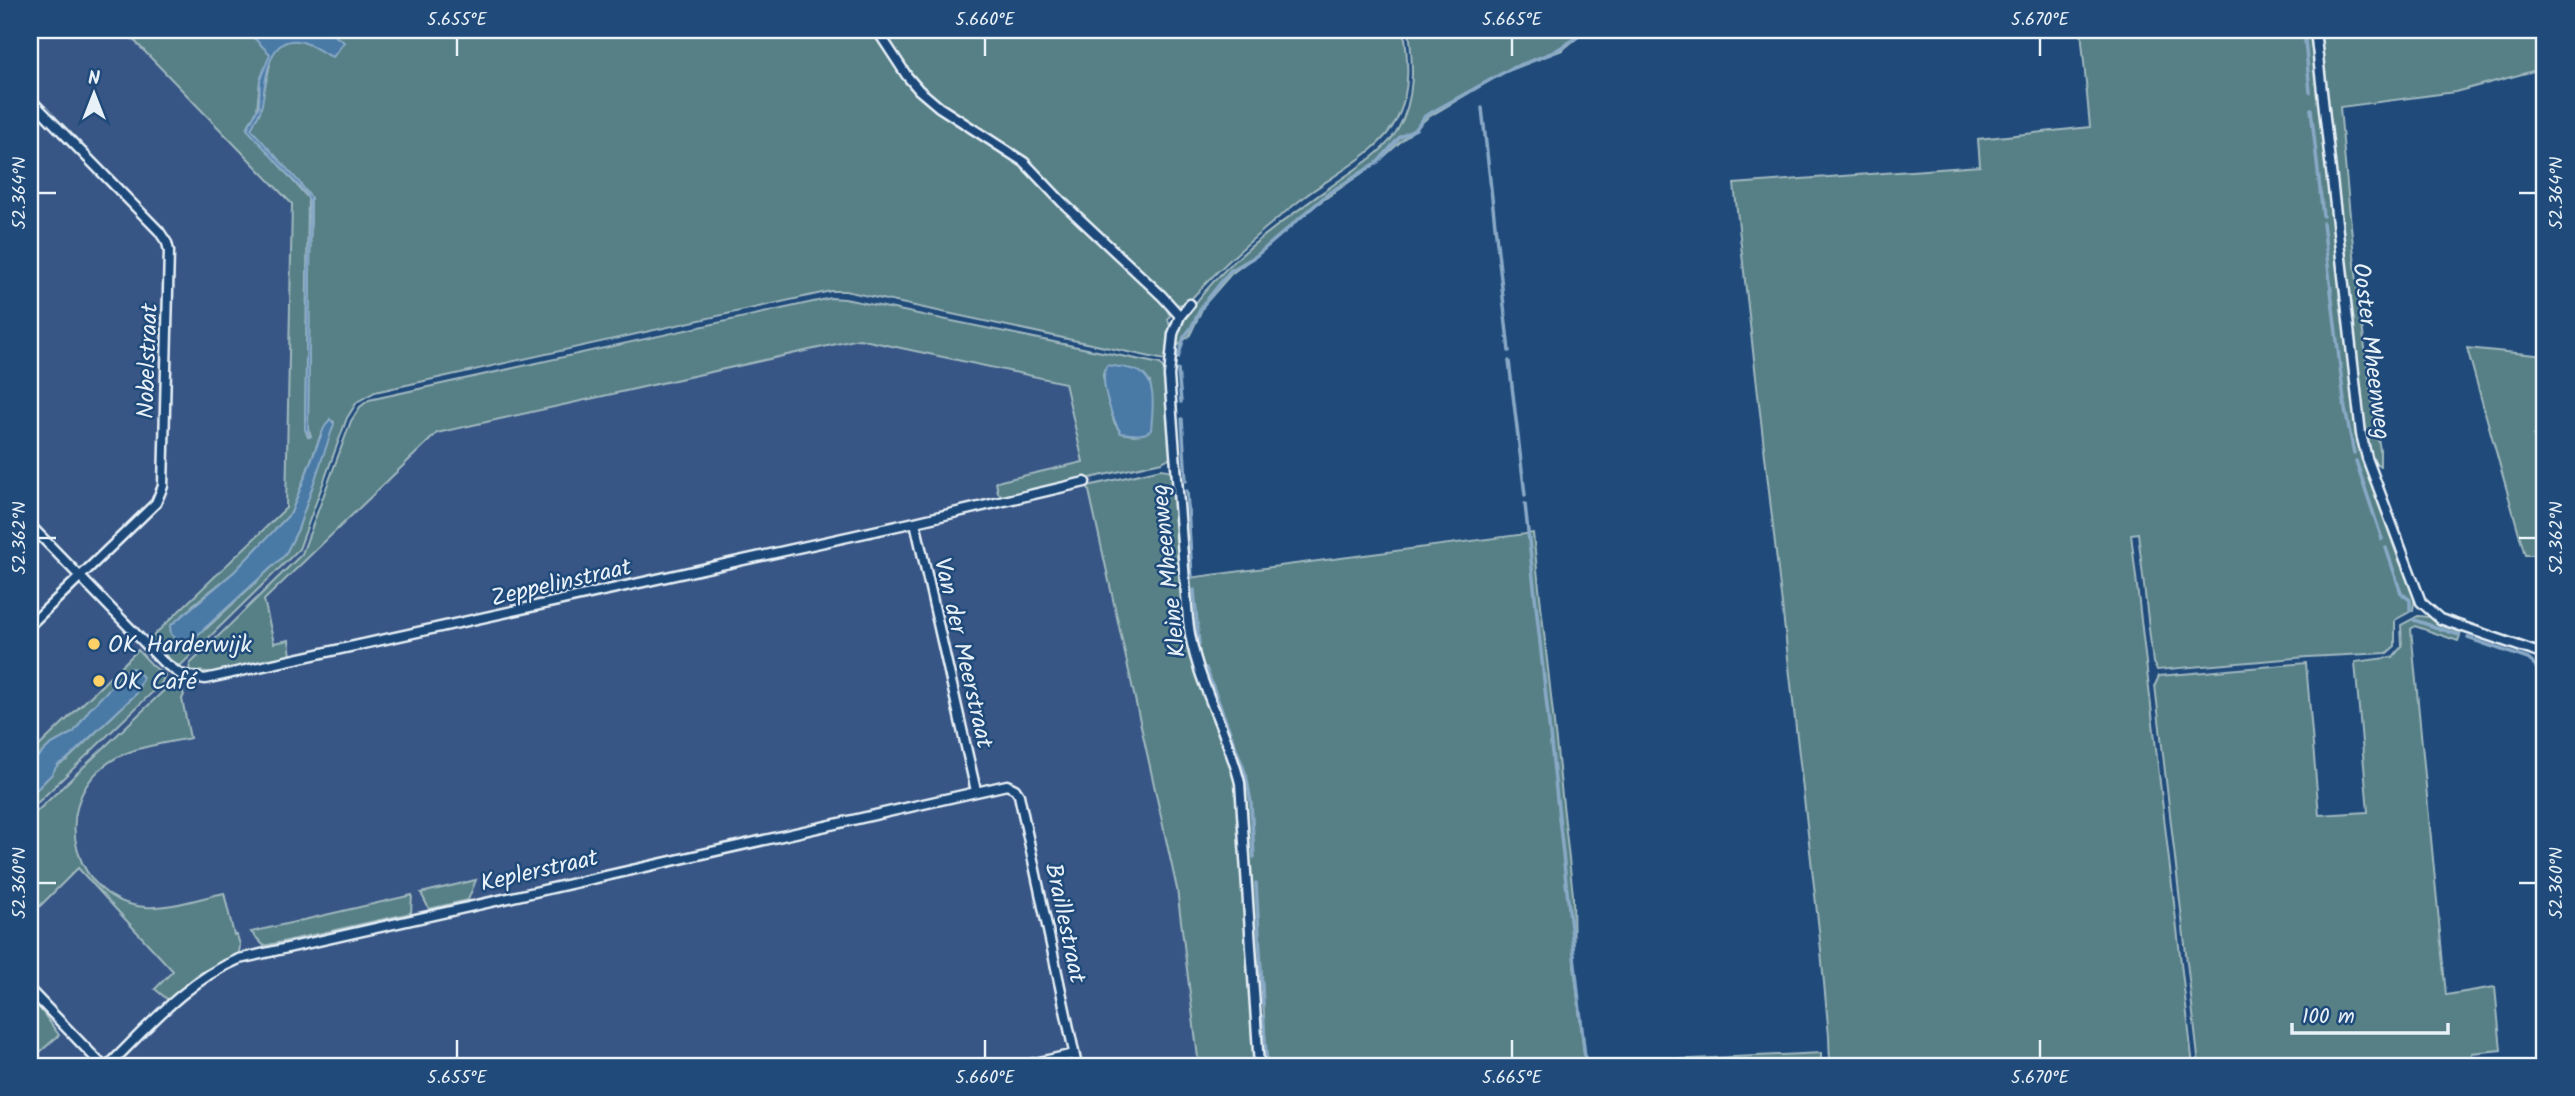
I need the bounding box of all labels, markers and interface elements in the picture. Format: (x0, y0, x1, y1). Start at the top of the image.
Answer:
text: 5.655°E (427, 6, 487, 35)
text: 5.660°E (955, 6, 1015, 35)
text: 5.665°E (1482, 6, 1543, 35)
text: 5.670°E (2011, 6, 2069, 35)
north arrow (60, 60, 130, 130)
text: N (88, 64, 100, 94)
text: 52.364°N (6, 157, 35, 229)
text: 52.364°N (2543, 157, 2572, 229)
street label: Ooster Mheenweg (2340, 260, 2401, 442)
street label: Nobelstraat (127, 302, 170, 420)
street label: Kleine Mheenweg (1141, 482, 1198, 660)
text: 52.362°N (6, 501, 35, 575)
text: 52.362°N (2543, 501, 2572, 575)
street label: Zeppelinstraat (487, 548, 636, 619)
street label: Van der Meerstraat (922, 554, 1004, 753)
place label: OK Harderwijk (108, 626, 252, 665)
marker: OK Harderwijk (86, 636, 102, 652)
place label: OK Café (113, 663, 198, 702)
marker: OK Café (91, 673, 107, 689)
street label: Keplerstraat (476, 839, 603, 904)
text: 52.360°N (6, 847, 35, 919)
text: 52.360°N (2543, 847, 2572, 919)
street label: Braillestraat (1033, 860, 1096, 988)
scale bar (2292, 991, 2447, 1035)
text: 100 m (2302, 1001, 2355, 1034)
text: 5.655°E (427, 1064, 487, 1093)
text: 5.660°E (955, 1064, 1015, 1093)
text: 5.665°E (1482, 1064, 1543, 1093)
text: 5.670°E (2011, 1064, 2069, 1093)

